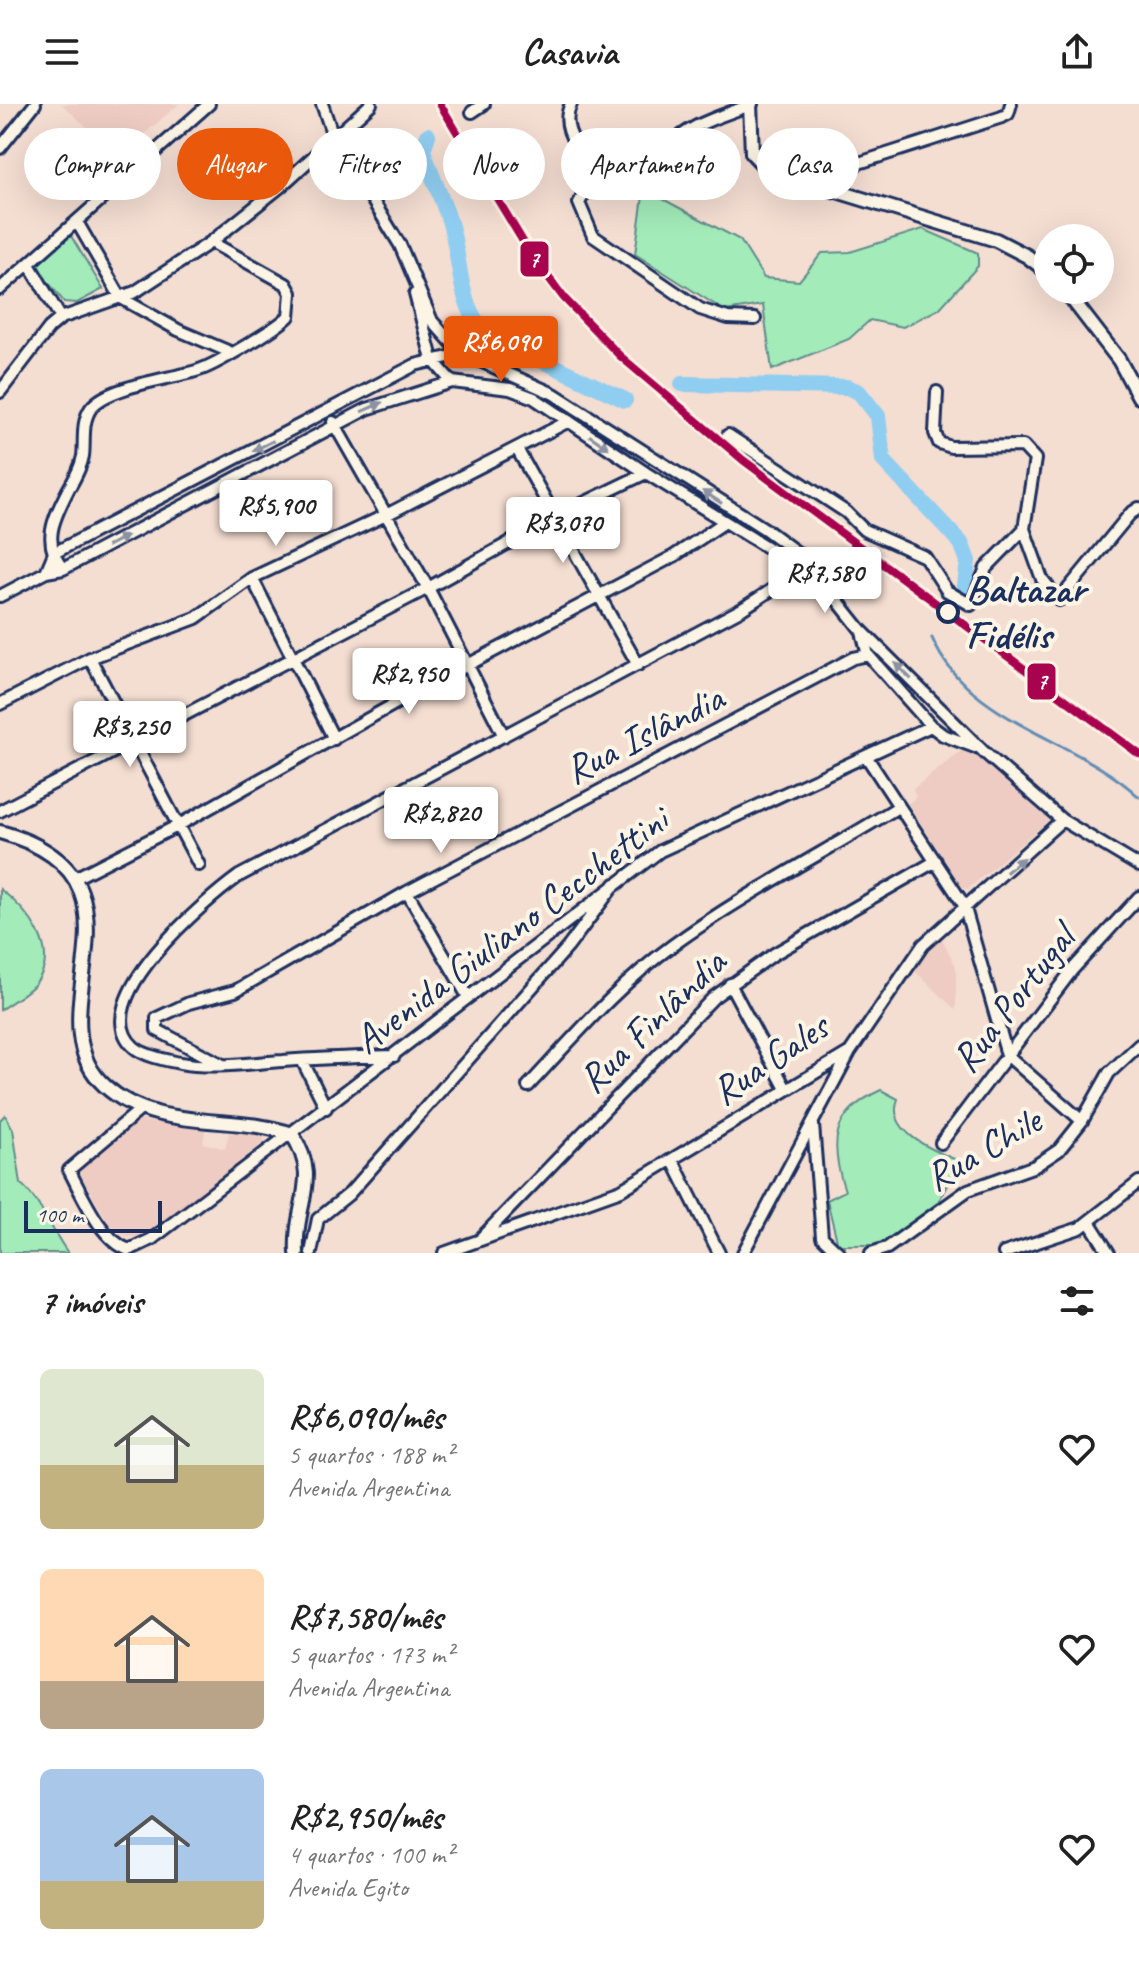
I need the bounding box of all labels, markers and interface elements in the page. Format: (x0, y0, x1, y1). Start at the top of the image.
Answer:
text: Casavia (522, 29, 617, 75)
icon: menu (40, 30, 84, 74)
icon: share (1055, 30, 1099, 74)
chip: Comprar (24, 128, 161, 200)
chip: Alugar (177, 128, 293, 200)
chip: Filtros (309, 128, 427, 200)
chip: Novo (443, 128, 545, 200)
chip: Apartamento (561, 128, 741, 200)
chip: Casa (757, 128, 859, 200)
map controls (1034, 224, 1114, 304)
button: locate (1034, 224, 1114, 304)
line badge: 7 (519, 240, 550, 278)
text: 7 (529, 246, 541, 274)
pin: R$6,090 (427, 316, 575, 384)
text: R$6,090 (462, 325, 540, 358)
one-way arrow (360, 400, 384, 414)
one-way arrow (588, 434, 610, 448)
one-way arrow (252, 439, 275, 452)
pin: R$5,900 (202, 480, 350, 548)
text: R$5,900 (237, 489, 315, 522)
one-way arrow (701, 491, 723, 505)
pin: R$3,070 (489, 497, 637, 565)
text: R$3,070 (524, 506, 602, 539)
one-way arrow (106, 534, 128, 548)
pin: R$7,580 (751, 547, 899, 615)
text: R$7,580 (786, 556, 864, 589)
place label: Baltazar Fidélis (966, 564, 1090, 660)
marker: Baltazar Fidélis (937, 601, 959, 623)
pin: R$2,950 (335, 648, 483, 716)
text: R$2,950 (370, 657, 448, 690)
one-way arrow (894, 662, 913, 680)
line badge: 7 (1026, 662, 1057, 701)
text: 7 (1037, 668, 1049, 696)
street label: Rua Islândia (556, 671, 734, 795)
pin: R$3,250 (56, 701, 204, 769)
text: R$3,250 (91, 710, 169, 743)
pin: R$2,820 (367, 787, 515, 855)
street label: Avenida Giuliano Cecchettini (344, 793, 682, 1065)
text: R$2,820 (402, 796, 480, 829)
one-way arrow (1004, 857, 1024, 874)
street label: Rua Portugal (940, 910, 1090, 1082)
street label: Rua Finlândia (568, 936, 739, 1104)
street label: Rua Gales (702, 1000, 841, 1116)
street label: Rua Chile (916, 1094, 1053, 1202)
scale bar (24, 1197, 162, 1233)
text: 100 m (36, 1201, 83, 1229)
icon: filters (1055, 1279, 1099, 1323)
text: 7 imóveis (40, 1280, 143, 1323)
text: R$6,090/mês (288, 1395, 444, 1438)
icon: home (104, 1401, 200, 1497)
icon: heart (1055, 1427, 1099, 1471)
text: 5 quartos · 188 m² (288, 1438, 453, 1471)
text: Avenida Argentina (288, 1471, 449, 1504)
text: R$7,580/mês (288, 1595, 443, 1638)
icon: home (104, 1601, 200, 1697)
icon: heart (1055, 1627, 1099, 1671)
text: 5 quartos · 173 m² (288, 1638, 453, 1671)
text: Avenida Argentina (288, 1671, 449, 1704)
text: R$2,950/mês (288, 1795, 442, 1838)
icon: home (104, 1801, 200, 1897)
icon: heart (1055, 1827, 1099, 1871)
text: 4 quartos · 100 m² (288, 1838, 453, 1871)
text: Avenida Egito (288, 1871, 408, 1904)

